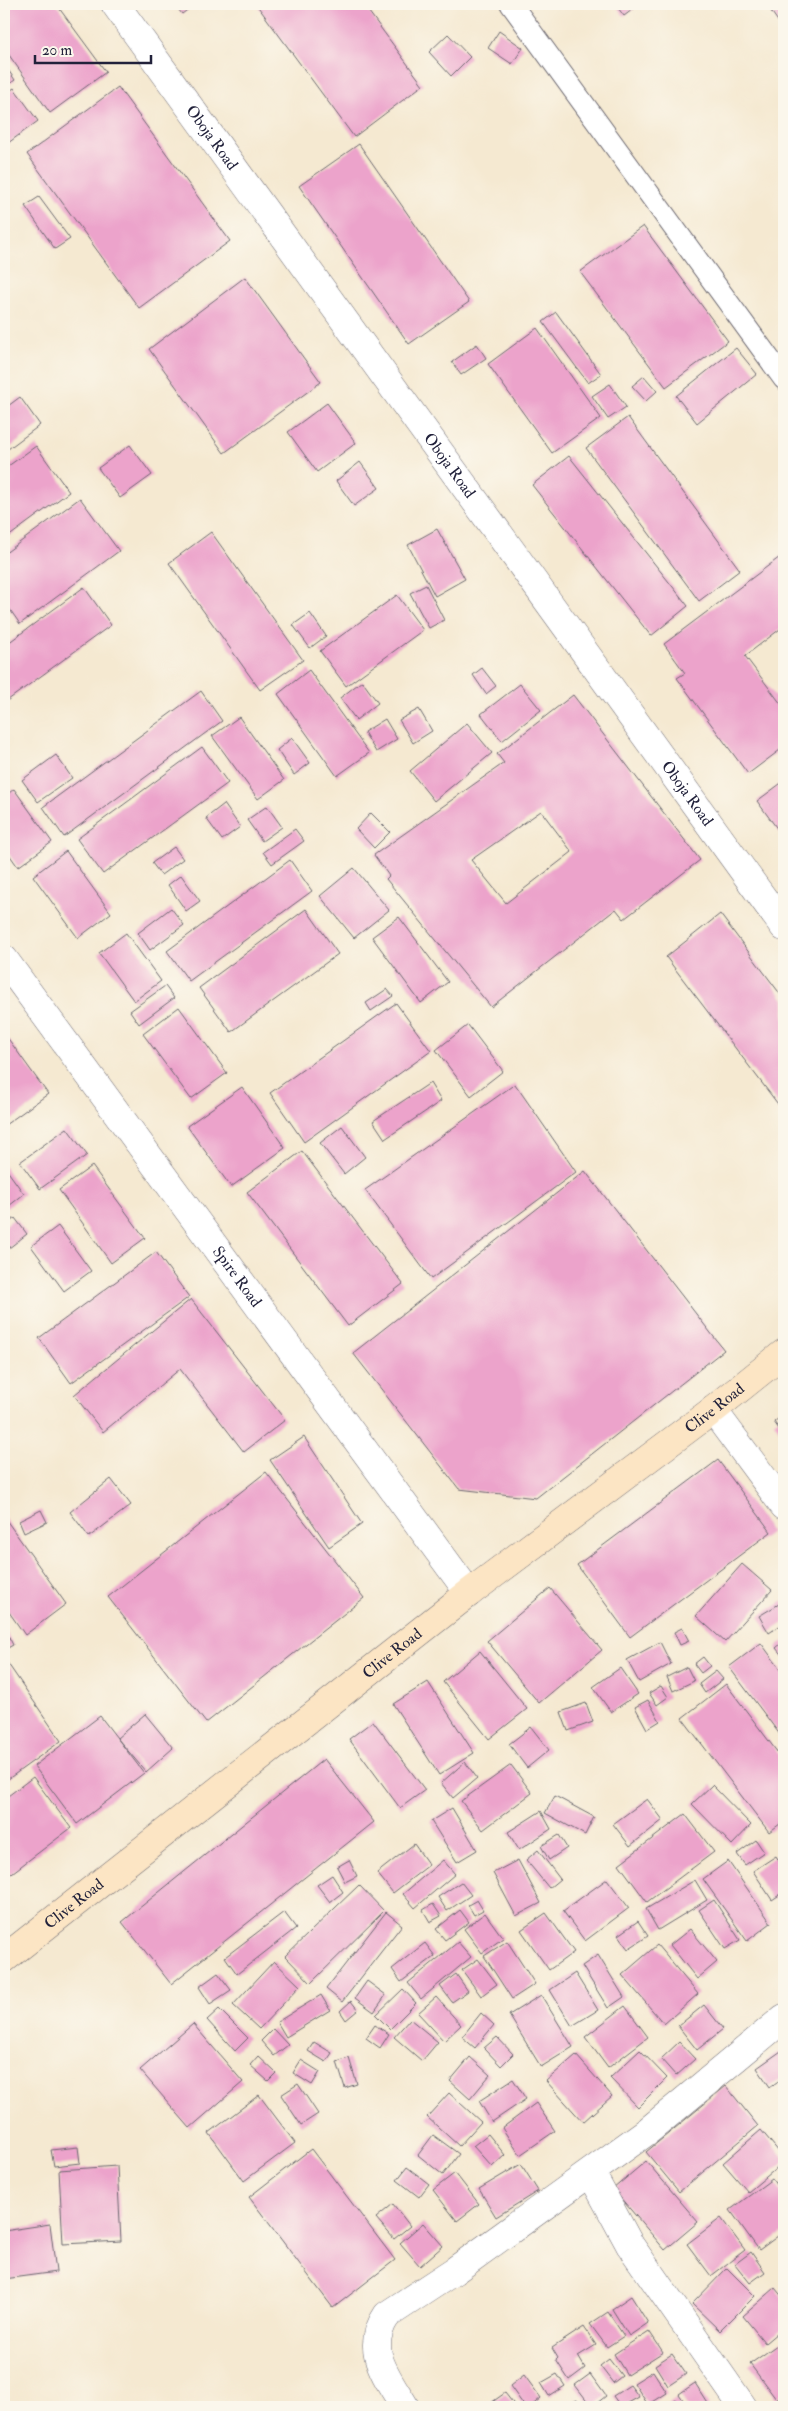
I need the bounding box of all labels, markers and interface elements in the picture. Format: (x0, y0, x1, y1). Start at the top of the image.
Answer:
scale bar (35, 32, 151, 64)
text: 20 m (42, 41, 72, 60)
street label: Oboja Road (182, 101, 242, 174)
street label: Oboja Road (419, 429, 480, 502)
street label: Oboja Road (657, 757, 718, 830)
street label: Spire Road (208, 1242, 266, 1311)
street label: Clive Road (681, 1379, 749, 1438)
street label: Clive Road (358, 1624, 426, 1683)
street label: Clive Road (40, 1874, 108, 1934)

